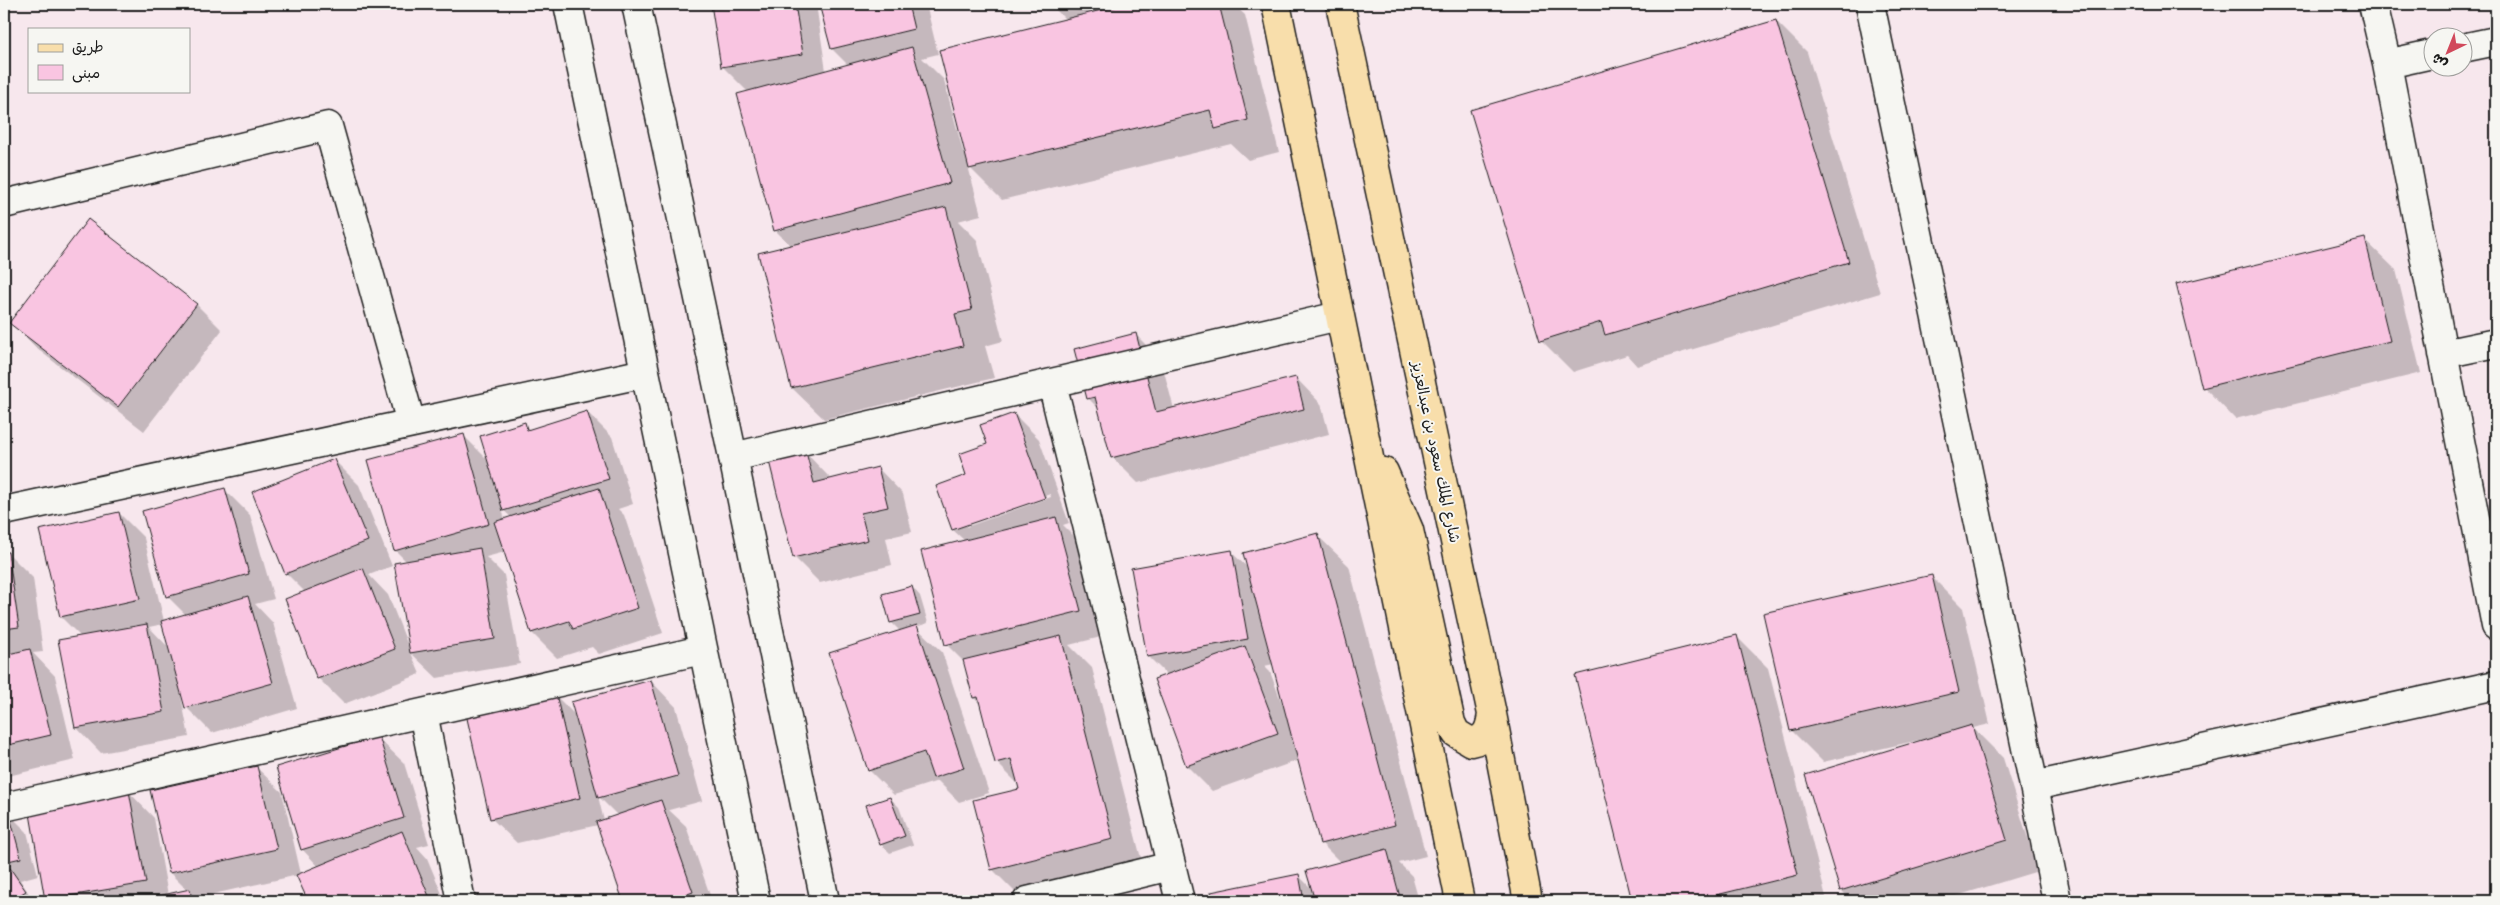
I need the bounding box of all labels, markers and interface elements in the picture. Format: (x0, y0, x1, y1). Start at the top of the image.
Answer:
legend (28, 28, 190, 92)
north arrow (2422, 28, 2472, 78)
text: طريق (72, 37, 104, 57)
text: ش (2427, 50, 2451, 73)
text: مبنى (72, 63, 100, 83)
street label: شارع الملك سعود بن عبدالعزيز (1407, 357, 1465, 545)

